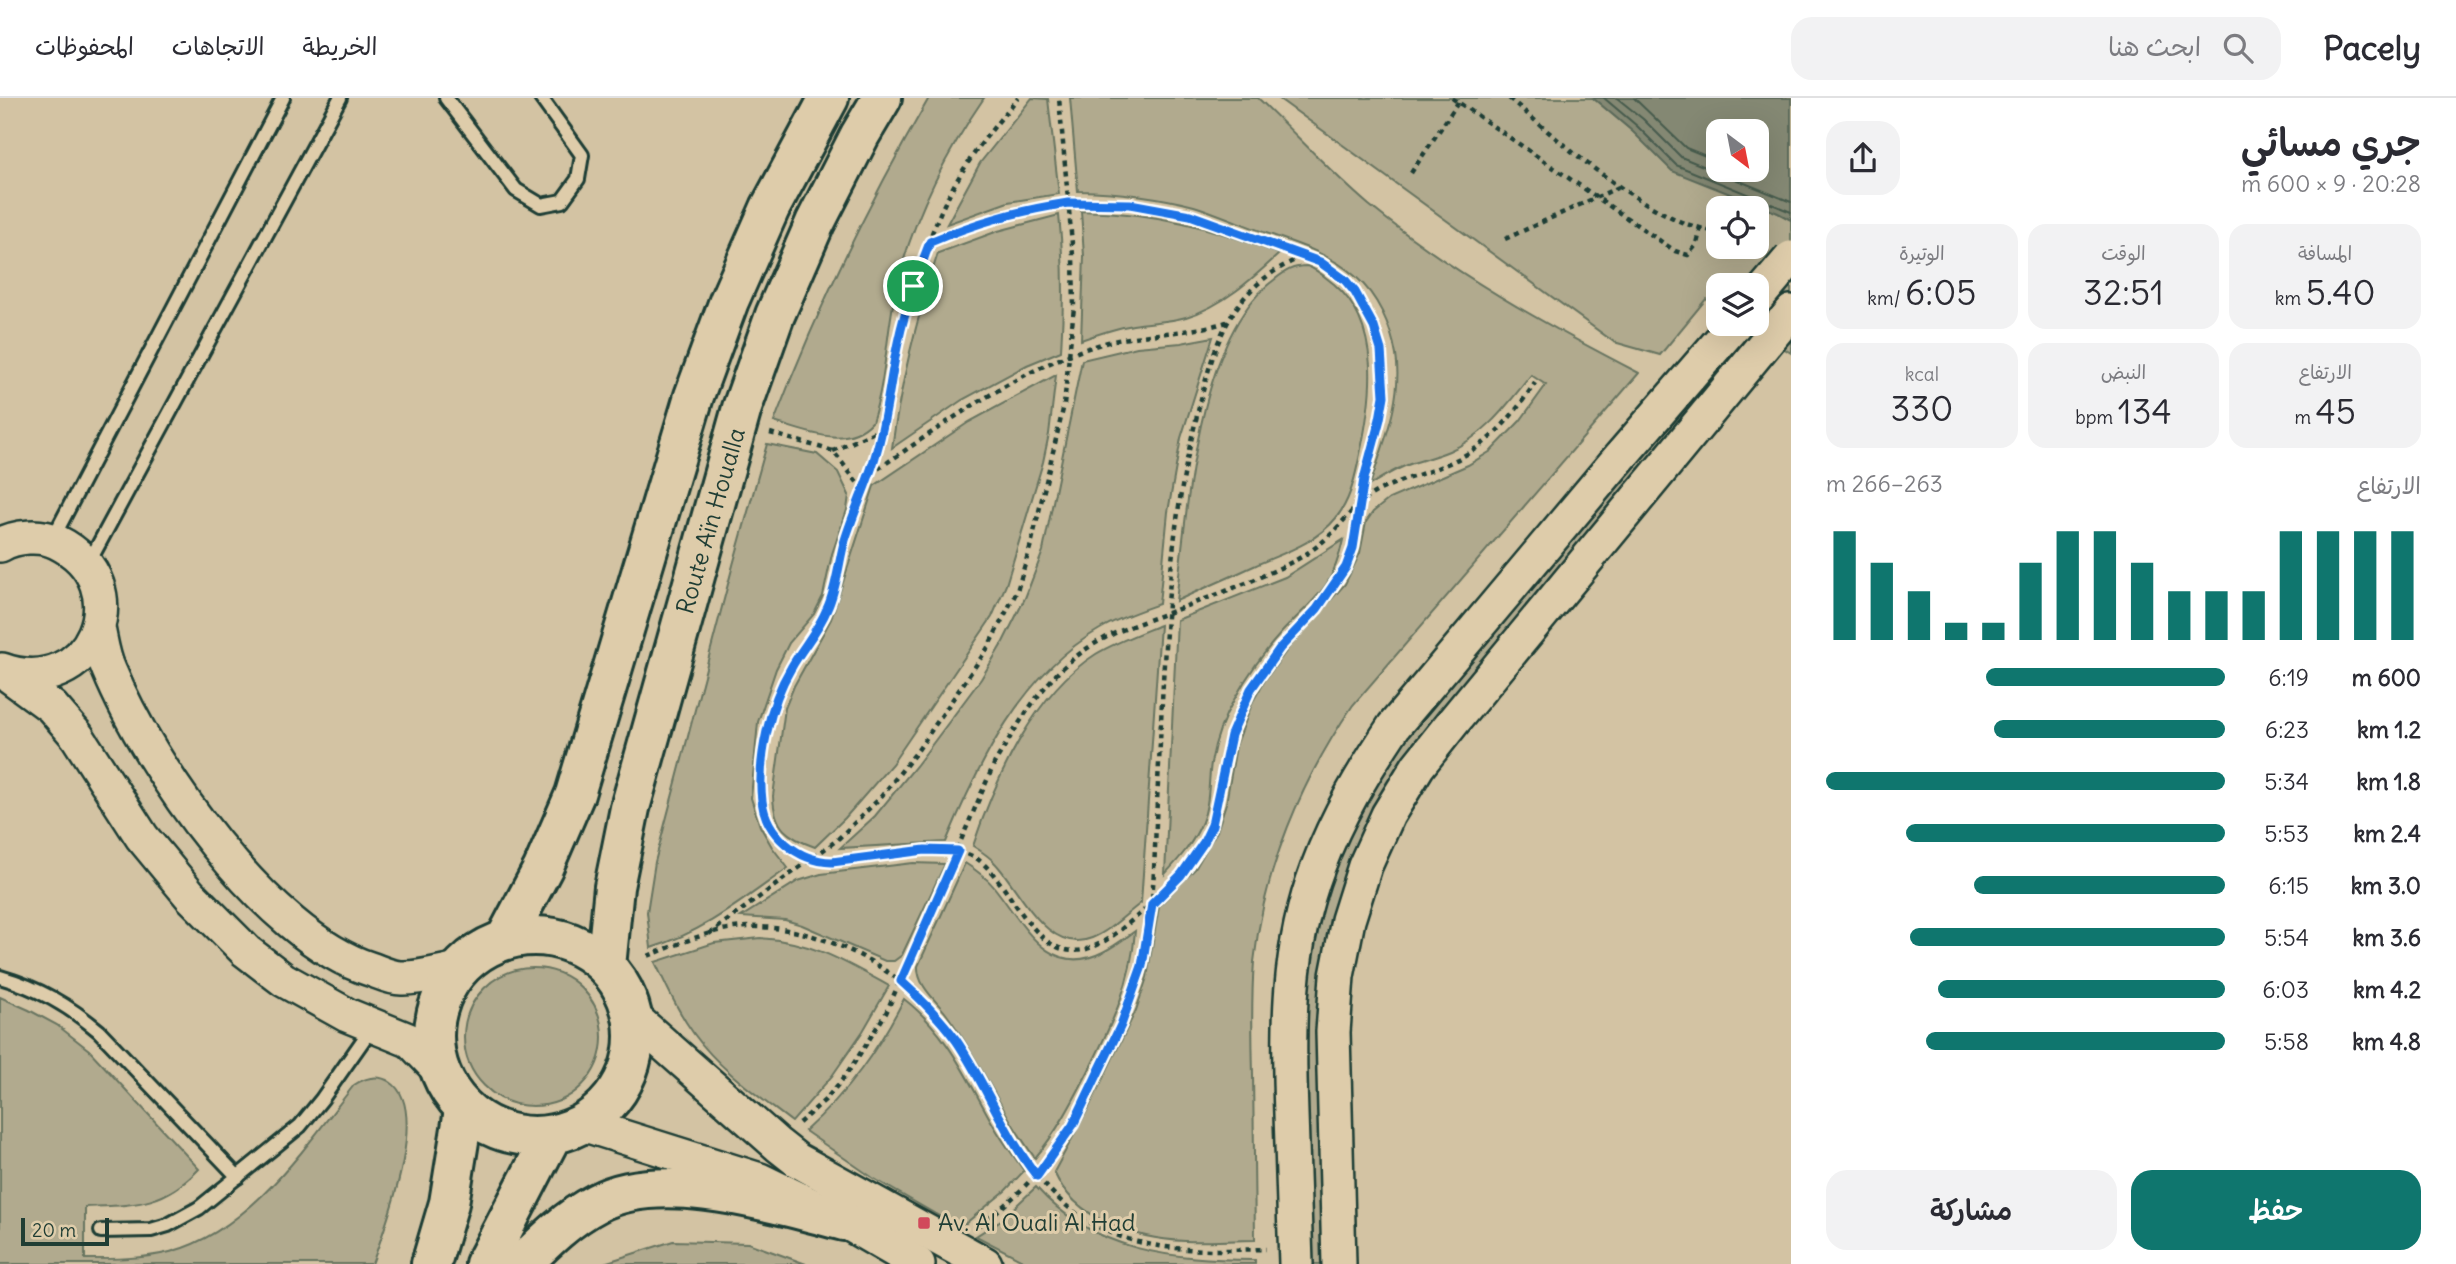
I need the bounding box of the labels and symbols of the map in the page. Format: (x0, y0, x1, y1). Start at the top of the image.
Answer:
north arrow (1706, 119, 1769, 182)
pin (883, 256, 943, 316)
street label: Route Aïn Houalla (669, 424, 751, 617)
place label: Av. Al Ouali Al Had (938, 1207, 1136, 1237)
scale bar (21, 1215, 108, 1247)
marker: Av. Al Ouali Al Had (916, 1215, 932, 1231)

